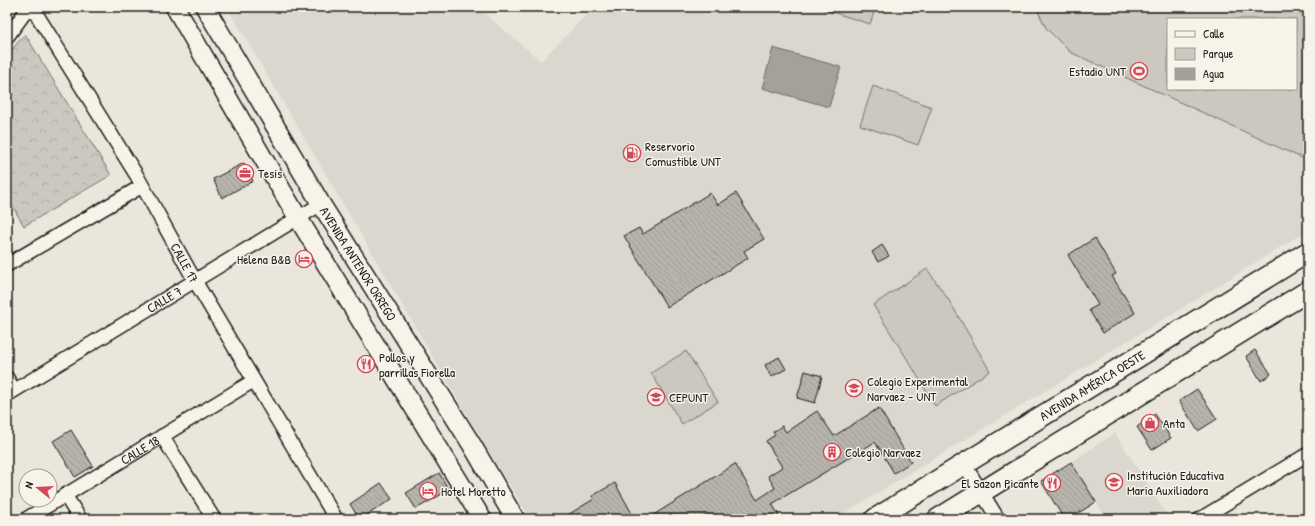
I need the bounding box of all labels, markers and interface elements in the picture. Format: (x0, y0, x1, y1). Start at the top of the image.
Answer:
legend (1167, 18, 1297, 90)
text: Calle (1203, 25, 1224, 42)
text: Parque (1203, 45, 1233, 62)
sports icon: Estadio UNT (1129, 61, 1149, 81)
place label: Estadio UNT (1069, 62, 1127, 80)
text: Agua (1203, 65, 1224, 82)
place label: Reservorio Comustible UNT (645, 137, 722, 170)
fuel station icon: Reservorio Comustible UNT (622, 143, 642, 163)
office icon: Tesis (235, 163, 255, 183)
place label: Tesis (258, 164, 282, 182)
street label: AVENIDA ANTENOR ORREGO (316, 203, 401, 324)
street label: CALLE 17 (167, 239, 203, 286)
hotel icon: Helena B&B (294, 249, 314, 269)
place label: Helena B&B (237, 250, 291, 268)
street label: CALLE 7 (143, 282, 185, 317)
street label: AVENIDA AMÉRICA OESTE (1036, 346, 1149, 425)
place label: Pollos y parrillas Fiorella (379, 348, 455, 381)
restaurant icon: Pollos y parrillas Fiorella (356, 354, 376, 374)
place label: Colegio Experimental Narvaez - UNT (867, 372, 969, 405)
school or university icon: Colegio Experimental Narvaez - UNT (844, 378, 864, 398)
school or university icon: CEPUNT (646, 387, 666, 407)
place label: CEPUNT (669, 388, 709, 406)
shop icon: Anta (1140, 413, 1160, 433)
place label: Anta (1163, 414, 1185, 432)
street label: CALLE 18 (117, 431, 163, 469)
building icon: Colegio Narvaez (822, 442, 842, 462)
place label: Colegio Narvaez (845, 443, 921, 461)
place label: Institución Educativa Maria Auxiliadora (1127, 466, 1224, 499)
north arrow (18, 468, 58, 508)
school or university icon: Institución Educativa Maria Auxiliadora (1104, 472, 1124, 492)
restaurant icon: El Sazon Picante (1042, 473, 1062, 493)
place label: El Sazon Picante (961, 474, 1039, 492)
text: N (21, 480, 36, 490)
hotel icon: Hotel Moretto (418, 481, 438, 501)
place label: Hotel Moretto (441, 482, 506, 500)

